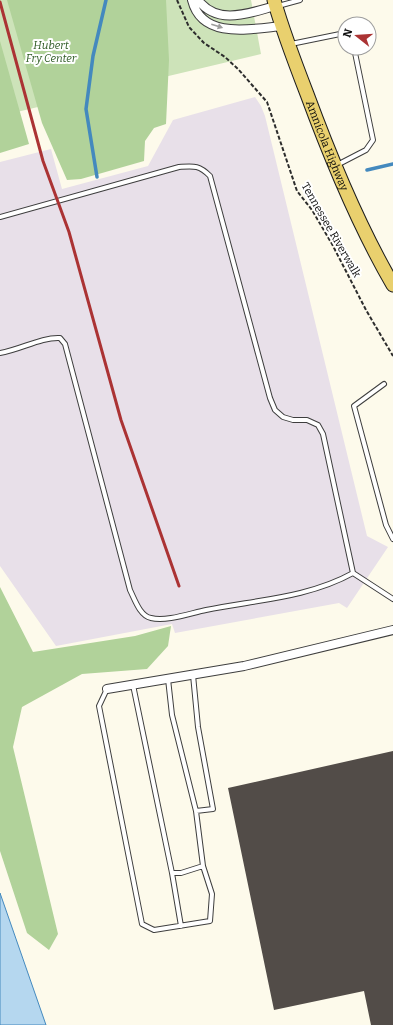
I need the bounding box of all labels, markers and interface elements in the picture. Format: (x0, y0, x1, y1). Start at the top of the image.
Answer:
north arrow (337, 16, 377, 56)
one-way arrow (212, 23, 224, 29)
text: N (340, 27, 356, 39)
park label: Hubert Fry Center (26, 39, 77, 65)
street label: Amnicola Highway (303, 98, 351, 193)
street label: Tennessee Riverwalk (299, 180, 364, 280)

